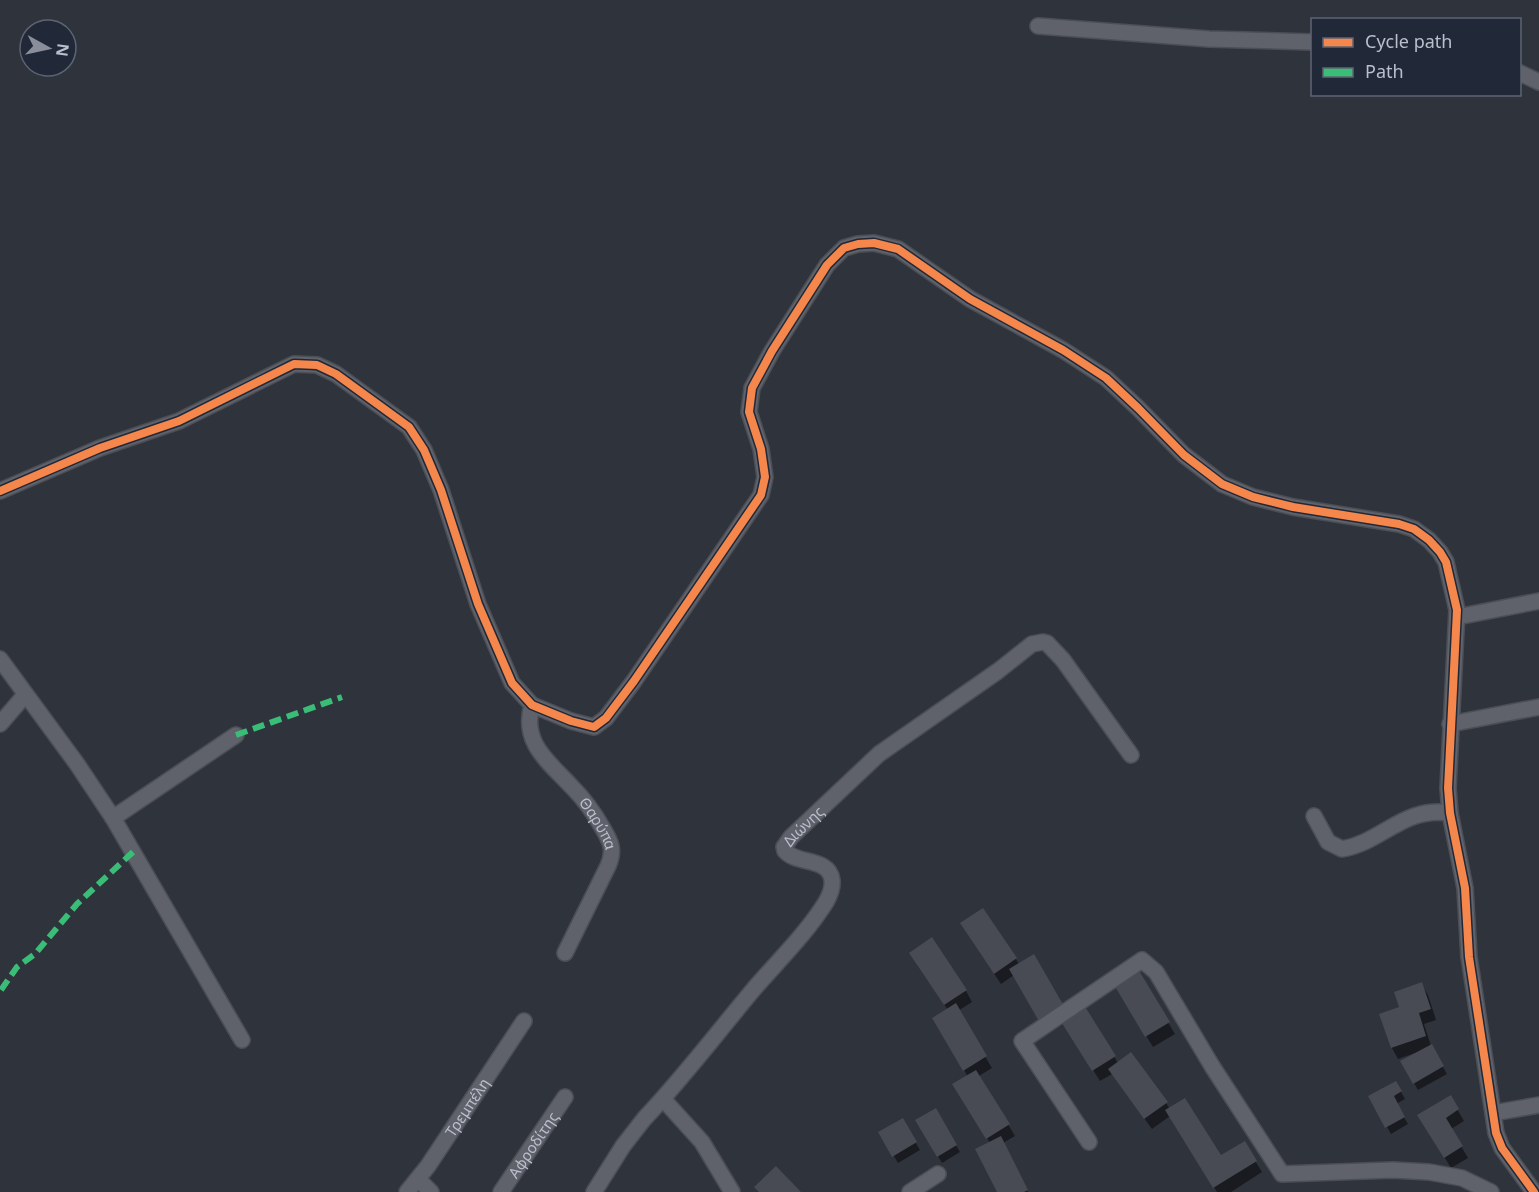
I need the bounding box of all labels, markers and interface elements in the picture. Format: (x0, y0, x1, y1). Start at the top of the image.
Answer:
north arrow (18, 18, 78, 78)
legend (1311, 18, 1521, 96)
text: Cycle path (1365, 29, 1452, 53)
text: N (51, 42, 75, 58)
text: Path (1365, 59, 1404, 83)
street label: Θαρύπα (575, 793, 622, 852)
street label: Διώνης (778, 801, 828, 850)
street label: Τρεμπέλη (440, 1074, 494, 1140)
street label: Αφροδίτης (503, 1108, 562, 1182)

